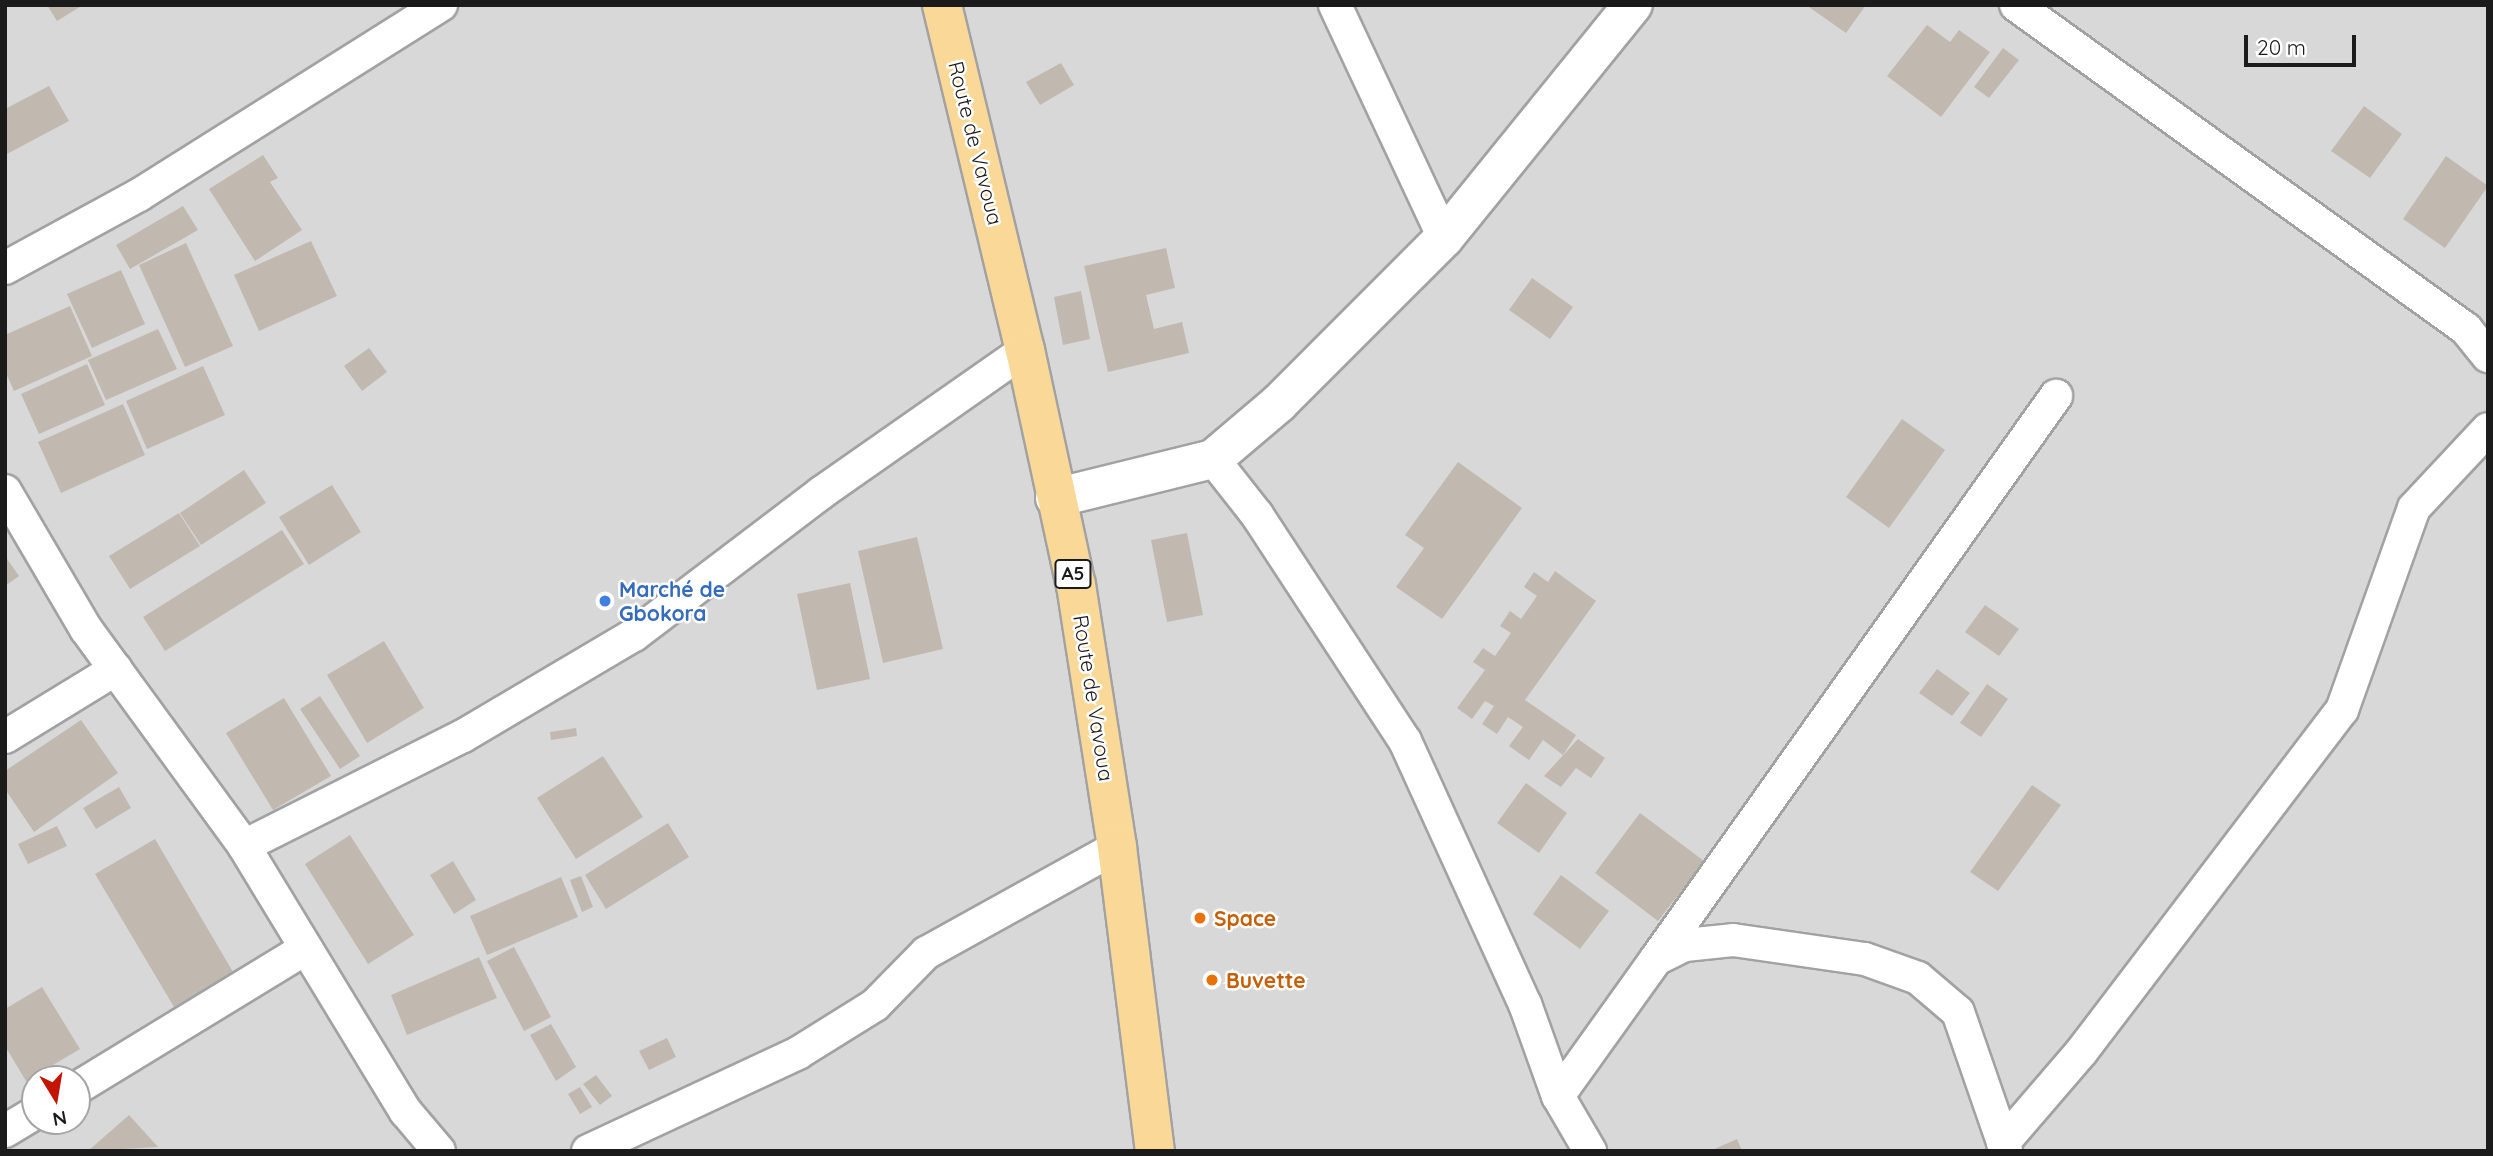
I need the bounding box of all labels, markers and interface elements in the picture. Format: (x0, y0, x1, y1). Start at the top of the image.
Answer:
scale bar (2248, 21, 2360, 65)
text: 20 m (2257, 34, 2306, 60)
street label: Route de Vavoua (943, 58, 1009, 228)
road number: A5 (1054, 558, 1092, 590)
place label: Marché de Gbokora (619, 576, 725, 626)
marker: Marché de Gbokora (597, 593, 613, 609)
street label: Route de Vavoua (1068, 613, 1120, 783)
place label: Space (1214, 905, 1276, 931)
marker: Space (1192, 910, 1208, 926)
place label: Buvette (1226, 967, 1306, 993)
marker: Buvette (1204, 972, 1220, 988)
north arrow (21, 1065, 91, 1135)
text: N (50, 1106, 69, 1132)

